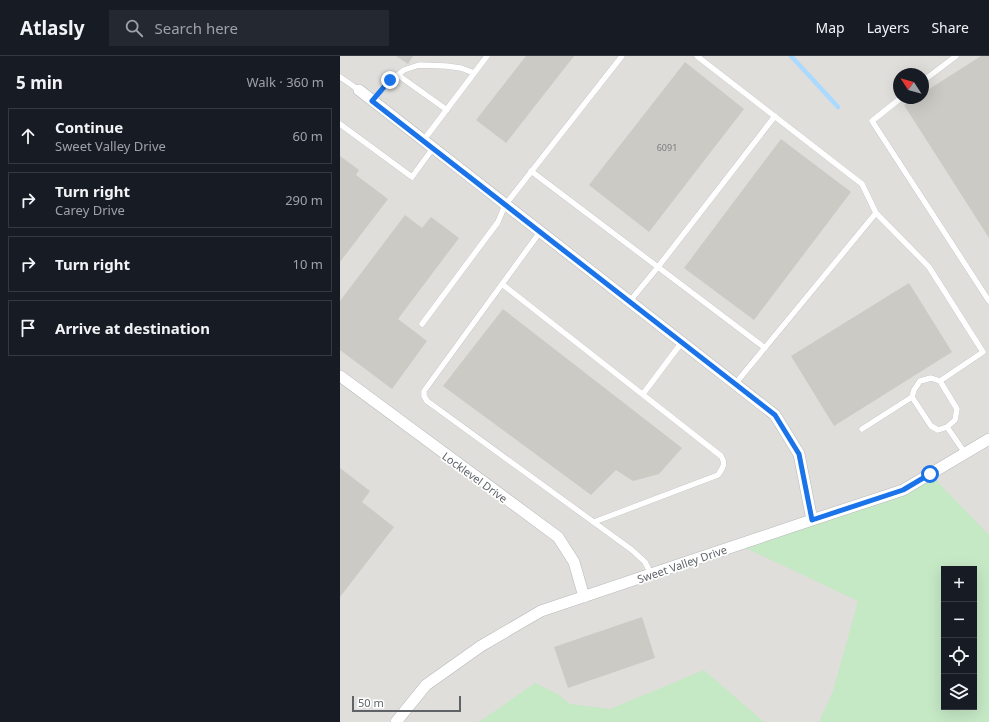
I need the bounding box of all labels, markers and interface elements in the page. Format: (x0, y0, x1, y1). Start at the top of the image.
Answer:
search box (109, 10, 389, 46)
text: Atlasly (20, 15, 85, 41)
icon: search (123, 17, 145, 39)
text: Search here (155, 18, 238, 38)
text: Map (816, 18, 845, 37)
text: Layers (867, 18, 909, 37)
text: Share (931, 18, 969, 37)
north arrow (893, 68, 929, 104)
text: 5 min (16, 71, 63, 94)
route end (381, 71, 399, 89)
text: Walk · 360 m (246, 73, 324, 91)
text: Continue (55, 117, 123, 137)
icon: ahead (17, 125, 39, 147)
text: 60 m (293, 127, 323, 145)
text: Sweet Valley Drive (55, 137, 166, 155)
house number: 6091 (657, 141, 677, 154)
text: Turn right (55, 181, 130, 201)
icon: right (17, 189, 39, 211)
text: 290 m (285, 191, 323, 209)
text: Carey Drive (55, 201, 125, 219)
icon: right (17, 253, 39, 275)
text: Turn right (55, 254, 130, 274)
text: 10 m (293, 255, 323, 273)
icon: arrive (17, 317, 39, 339)
text: Arrive at destination (55, 318, 210, 338)
street label: Locklevel Drive (439, 448, 511, 506)
route start (921, 465, 939, 483)
street label: Sweet Valley Drive (635, 542, 729, 586)
map controls (941, 566, 977, 710)
button: + (941, 566, 977, 602)
button: − (941, 602, 977, 638)
button: locate (941, 638, 977, 674)
button: layers (941, 674, 977, 710)
scale bar (352, 694, 461, 713)
text: 50 m (358, 695, 384, 710)

